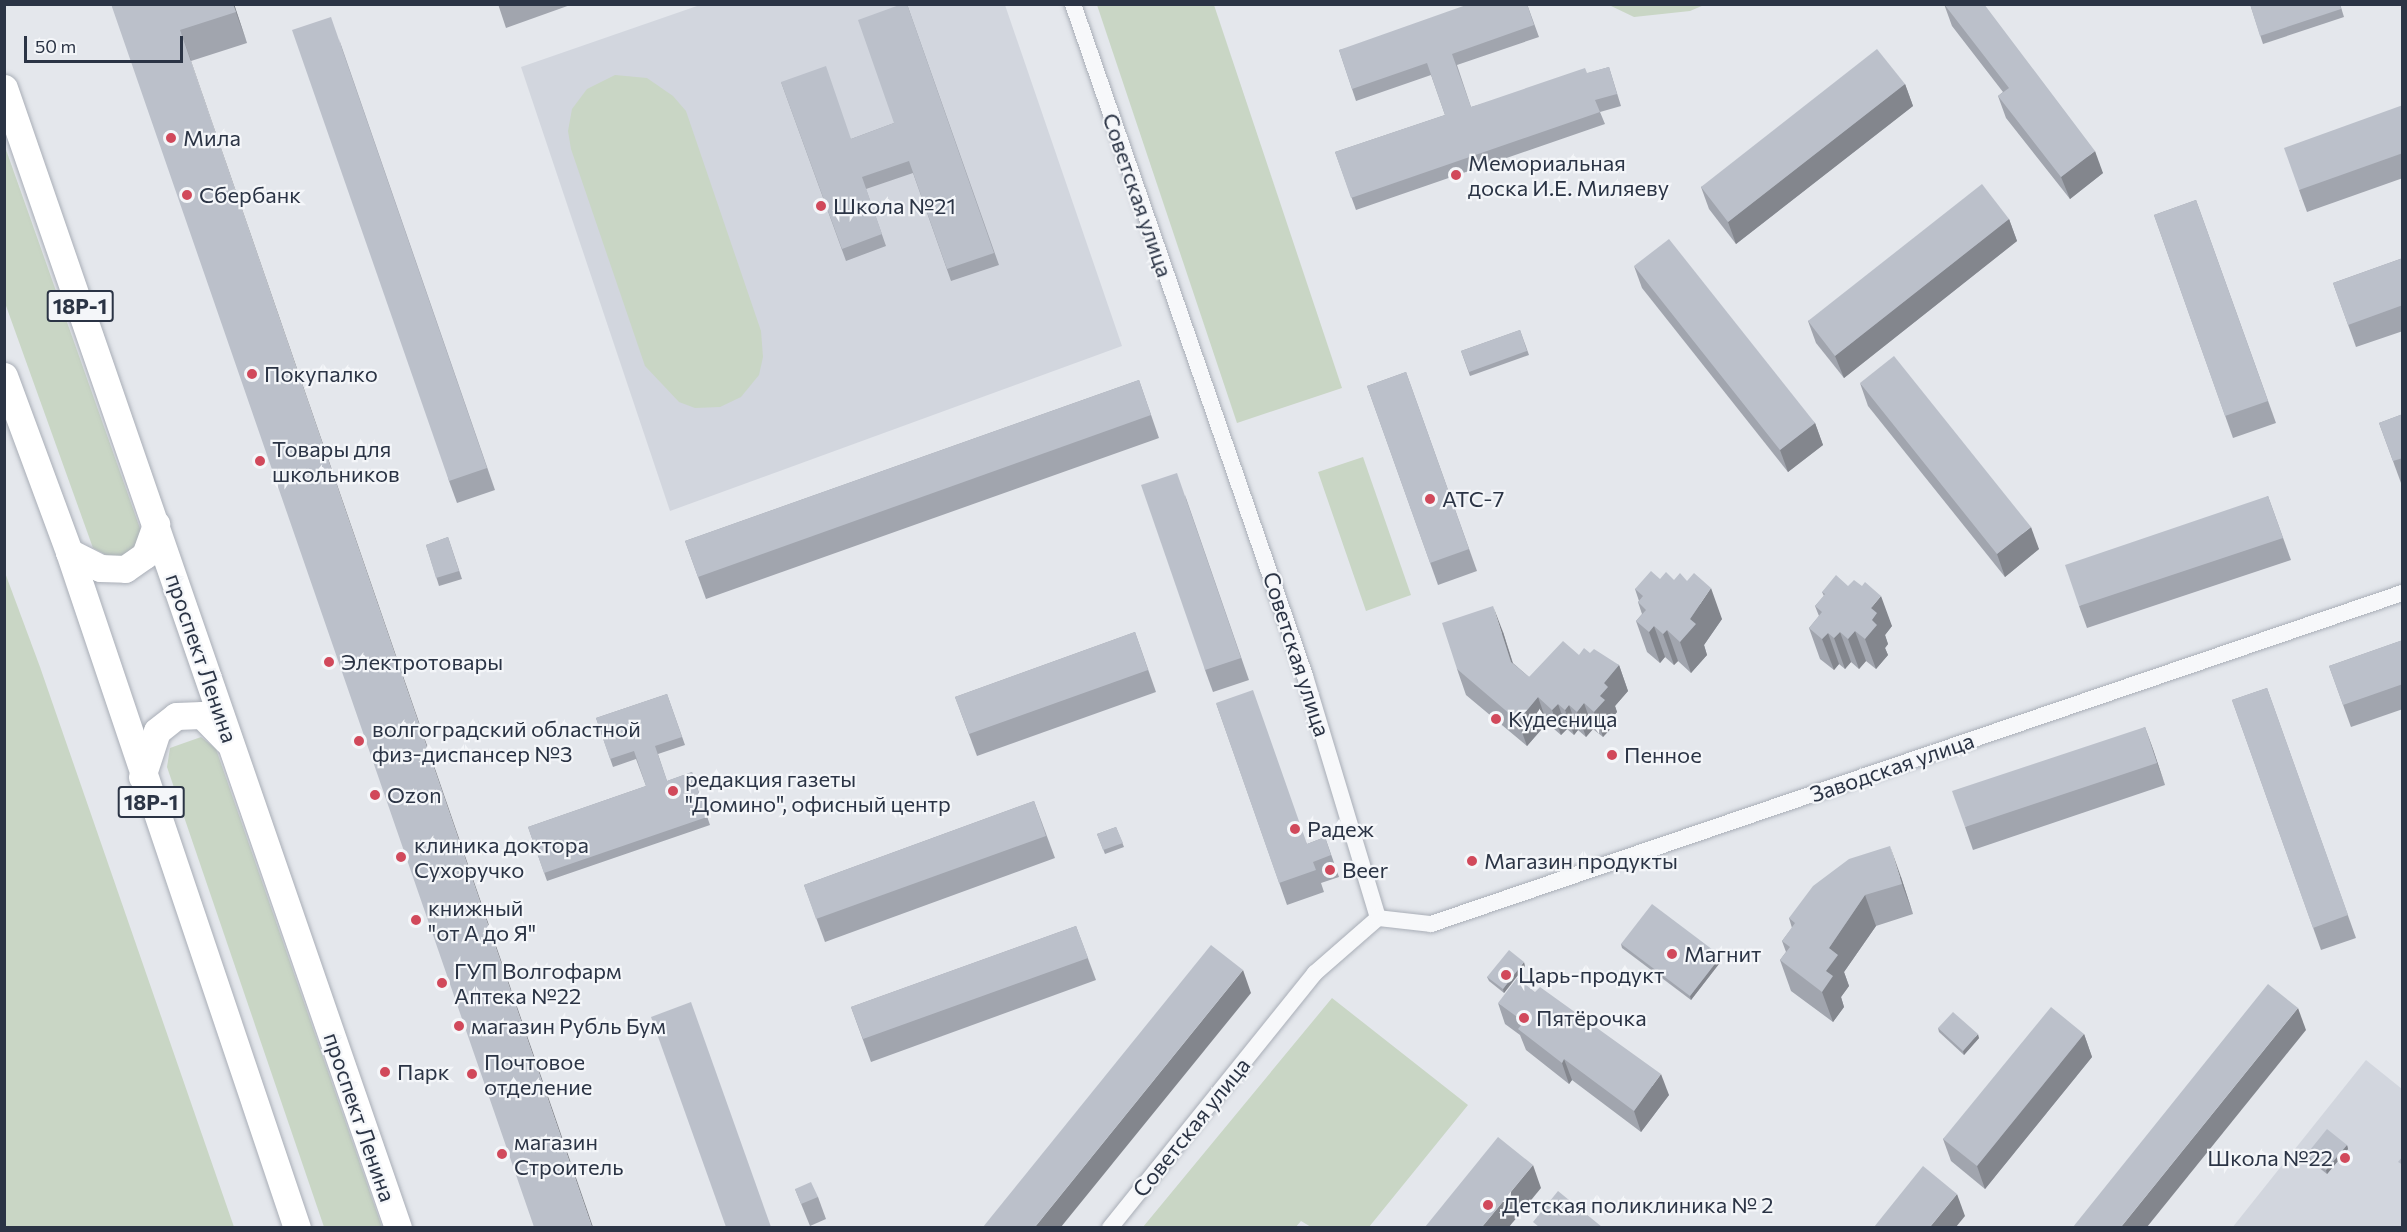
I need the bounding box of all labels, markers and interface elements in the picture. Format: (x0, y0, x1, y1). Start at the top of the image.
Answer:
scale bar (27, 24, 186, 62)
text: 50 m (35, 35, 76, 57)
street label: Советская улица (1098, 110, 1178, 280)
place label: Мила (183, 125, 241, 151)
marker: Мила (164, 131, 178, 145)
place label: Мемориальная доска И.Е. Миляеву (1468, 149, 1669, 200)
marker: Мемориальная доска И.Е. Миляеву (1449, 168, 1463, 182)
place label: Сбербанк (199, 182, 301, 208)
marker: Сбербанк (180, 188, 194, 202)
place label: Школа №21 (833, 193, 956, 219)
marker: Школа №21 (814, 199, 828, 213)
road number: 18Р-1 (46, 288, 115, 324)
place label: Покупалко (264, 361, 378, 387)
marker: Покупалко (245, 367, 259, 381)
place label: Товары для школьников (272, 435, 400, 487)
marker: Товары для школьников (253, 454, 267, 468)
place label: АТС-7 (1442, 486, 1504, 512)
marker: АТС-7 (1423, 492, 1437, 506)
street label: Советская улица (1258, 568, 1336, 740)
street label: проспект Ленина (161, 570, 243, 746)
place label: Электротовары (341, 649, 503, 675)
marker: Электротовары (322, 655, 336, 669)
place label: Кудесница (1508, 706, 1617, 732)
marker: Кудесница (1489, 712, 1503, 726)
place label: волгоградский областной физ-диспансер №3 (372, 715, 641, 766)
street label: Заводская улица (1807, 727, 1977, 807)
marker: волгоградский областной физ-диспансер №3 (350, 732, 368, 750)
place label: Пенное (1624, 742, 1702, 768)
marker: Пенное (1605, 748, 1619, 762)
place label: редакция газеты "Домино", офисный центр (685, 765, 951, 816)
place label: Ozon (387, 782, 442, 808)
road number: 18Р-1 (116, 784, 186, 820)
marker: редакция газеты "Домино", офисный центр (666, 784, 680, 798)
marker: Ozon (368, 788, 382, 802)
place label: Радеж (1307, 816, 1374, 842)
marker: Радеж (1288, 822, 1302, 836)
place label: клиника доктора Сухоручко (414, 831, 589, 882)
marker: клиника доктора Сухоручко (392, 848, 410, 866)
place label: Магазин продукты (1484, 848, 1678, 874)
marker: Магазин продукты (1465, 854, 1479, 868)
place label: Beer (1342, 857, 1388, 883)
marker: Beer (1323, 863, 1337, 877)
place label: книжный "от А до Я" (428, 894, 536, 945)
marker: книжный "от А до Я" (409, 913, 423, 927)
place label: Магнит (1684, 941, 1761, 967)
marker: Магнит (1665, 947, 1679, 961)
place label: ГУП Волгофарм Аптека №22 (454, 957, 622, 1008)
place label: Царь-продукт (1518, 962, 1664, 988)
marker: Царь-продукт (1499, 968, 1513, 982)
marker: ГУП Волгофарм Аптека №22 (435, 976, 449, 990)
place label: Пятёрочка (1536, 1005, 1647, 1031)
marker: Пятёрочка (1517, 1011, 1531, 1025)
place label: магазин Рубль Бум (471, 1013, 666, 1039)
marker: магазин Рубль Бум (452, 1019, 466, 1033)
street label: проспект Ленина (319, 1029, 401, 1205)
place label: Почтовое отделение (484, 1048, 592, 1100)
street label: Советская улица (1127, 1052, 1255, 1202)
place label: Парк (397, 1059, 449, 1085)
marker: Парк (378, 1065, 392, 1079)
marker: Почтовое отделение (465, 1067, 479, 1081)
place label: магазин Строитель (514, 1128, 624, 1180)
place label: Школа №22 (2207, 1145, 2333, 1171)
marker: магазин Строитель (495, 1147, 509, 1161)
marker: Школа №22 (2338, 1151, 2352, 1165)
place label: Детская поликлиника № 2 (1502, 1192, 1774, 1218)
marker: Детская поликлиника № 2 (1479, 1196, 1497, 1214)

